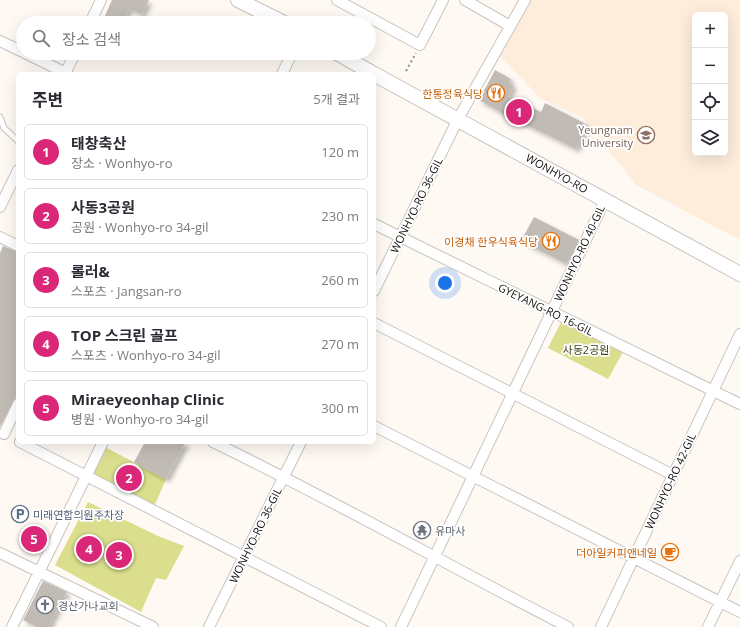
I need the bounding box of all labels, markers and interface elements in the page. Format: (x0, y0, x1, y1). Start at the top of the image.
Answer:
map controls (692, 12, 728, 156)
button: + (692, 12, 728, 48)
search box (16, 16, 376, 60)
icon: search (30, 27, 52, 49)
text: 장소 검색 (62, 29, 121, 49)
button: − (692, 48, 728, 84)
restaurant icon: 한통정육식당 (486, 83, 506, 103)
button: locate (692, 84, 728, 120)
place label: 한통정육식당 (422, 86, 483, 101)
text: 주변 (32, 88, 63, 111)
text: 5개 결과 (313, 90, 360, 108)
pin: 1 (506, 97, 532, 127)
button: layers (692, 120, 728, 156)
place label: Yeungnam University (578, 122, 633, 150)
school or university icon: Yeungnam University (636, 125, 656, 145)
text: 태창축산 (71, 133, 126, 153)
text: 1 (42, 143, 50, 161)
text: 120 m (321, 143, 359, 161)
street label: WONHYO-RO (523, 150, 591, 196)
text: 장소 · Wonhyo-ro (71, 154, 173, 172)
street label: WONHYO-RO 36-GIL (386, 155, 446, 255)
text: 사동3공원 (71, 197, 135, 217)
street label: WONHYO-RO 40-GIL (550, 202, 608, 304)
text: 2 (42, 207, 50, 225)
text: 230 m (321, 207, 359, 225)
text: 공원 · Wonhyo-ro 34-gil (71, 218, 209, 236)
restaurant icon: 이경채 한우식육식당 (541, 231, 561, 251)
place label: 이경채 한우식육식당 (444, 234, 538, 249)
text: 롤러& (71, 261, 110, 281)
text: 3 (42, 271, 50, 289)
text: 260 m (321, 271, 359, 289)
your location (435, 273, 455, 293)
street label: GYEYANG-RO 16-GIL (496, 279, 596, 339)
text: 스포츠 · Jangsan-ro (71, 282, 182, 300)
text: TOP 스크린 골프 (71, 325, 178, 345)
text: 4 (42, 335, 50, 353)
text: 270 m (321, 335, 359, 353)
park label: 사동2공원 (563, 342, 609, 357)
text: 스포츠 · Wonhyo-ro 34-gil (71, 346, 221, 364)
text: Miraeyeonhap Clinic (71, 389, 224, 409)
text: 5 (42, 399, 50, 417)
text: 300 m (321, 399, 359, 417)
text: 병원 · Wonhyo-ro 34-gil (71, 410, 209, 428)
street label: WONHYO-RO 42-GIL (641, 430, 699, 532)
pin: 2 (116, 463, 142, 493)
street label: WONHYO-RO 36-GIL (225, 485, 285, 585)
parking icon: 미래연합의원주차장 (10, 504, 30, 524)
place label: 미래연합의원주차장 (33, 507, 124, 522)
temple icon: 유마사 (412, 520, 432, 540)
place label: 유마사 (435, 523, 465, 538)
pin: 5 (21, 524, 47, 554)
pin: 4 (76, 534, 102, 564)
pin: 3 (106, 540, 132, 570)
cafe icon: 더아일커피앤네일 (660, 542, 680, 562)
place label: 더아일커피앤네일 (576, 545, 657, 560)
church icon: 경산가나교회 (35, 595, 55, 615)
place label: 경산가나교회 (58, 598, 119, 613)

